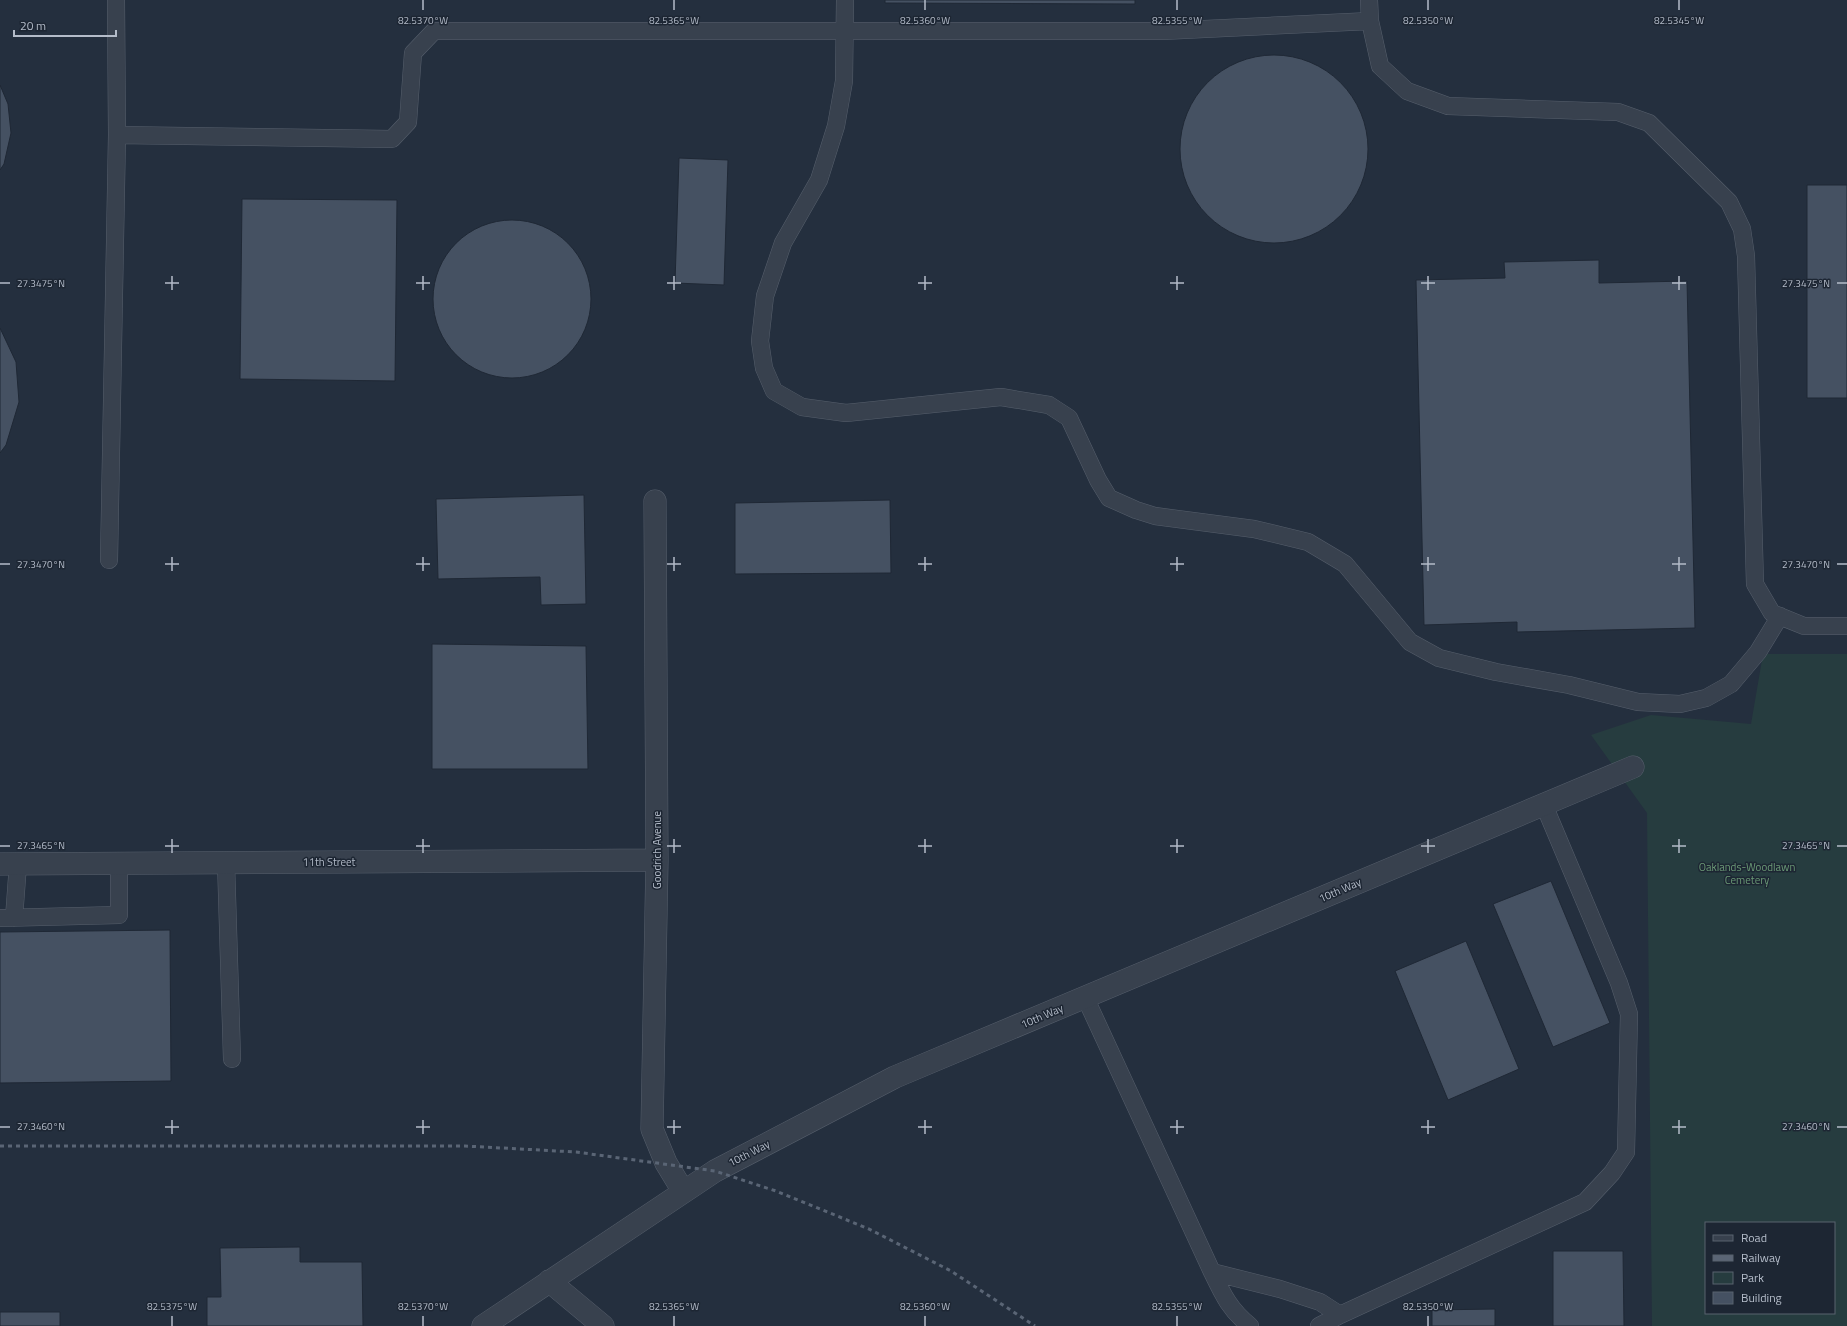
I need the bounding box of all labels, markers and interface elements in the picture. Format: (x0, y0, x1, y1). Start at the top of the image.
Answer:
scale bar (14, 12, 116, 38)
text: 82.5370°W (398, 13, 448, 28)
text: 82.5365°W (649, 13, 699, 28)
text: 82.5360°W (900, 13, 950, 28)
text: 82.5355°W (1152, 13, 1202, 28)
text: 82.5350°W (1403, 13, 1453, 28)
text: 82.5345°W (1654, 13, 1704, 28)
text: 20 m (20, 16, 46, 35)
text: 27.3475°N (17, 276, 65, 291)
text: 27.3475°N (1782, 276, 1830, 291)
text: 27.3470°N (17, 557, 65, 572)
text: 27.3470°N (1782, 557, 1830, 572)
street label: Goodrich Avenue (649, 811, 665, 889)
text: 27.3465°N (17, 838, 65, 853)
text: 27.3465°N (1782, 838, 1830, 853)
street label: 11th Street (303, 854, 356, 870)
park label: Oaklands-Woodlawn Cemetery (1699, 859, 1795, 888)
street label: 10th Way (1316, 874, 1364, 906)
street label: 10th Way (1018, 1000, 1066, 1032)
text: 27.3460°N (17, 1119, 65, 1134)
text: 27.3460°N (1782, 1119, 1830, 1134)
street label: 10th Way (725, 1135, 773, 1170)
legend (1705, 1222, 1835, 1314)
text: Road (1741, 1228, 1767, 1247)
text: Railway (1741, 1248, 1781, 1267)
text: Park (1741, 1268, 1764, 1287)
text: Building (1741, 1288, 1782, 1307)
text: 82.5375°W (147, 1299, 197, 1314)
text: 82.5370°W (398, 1299, 448, 1314)
text: 82.5365°W (649, 1299, 699, 1314)
text: 82.5360°W (900, 1299, 950, 1314)
text: 82.5355°W (1152, 1299, 1202, 1314)
text: 82.5350°W (1403, 1299, 1453, 1314)

